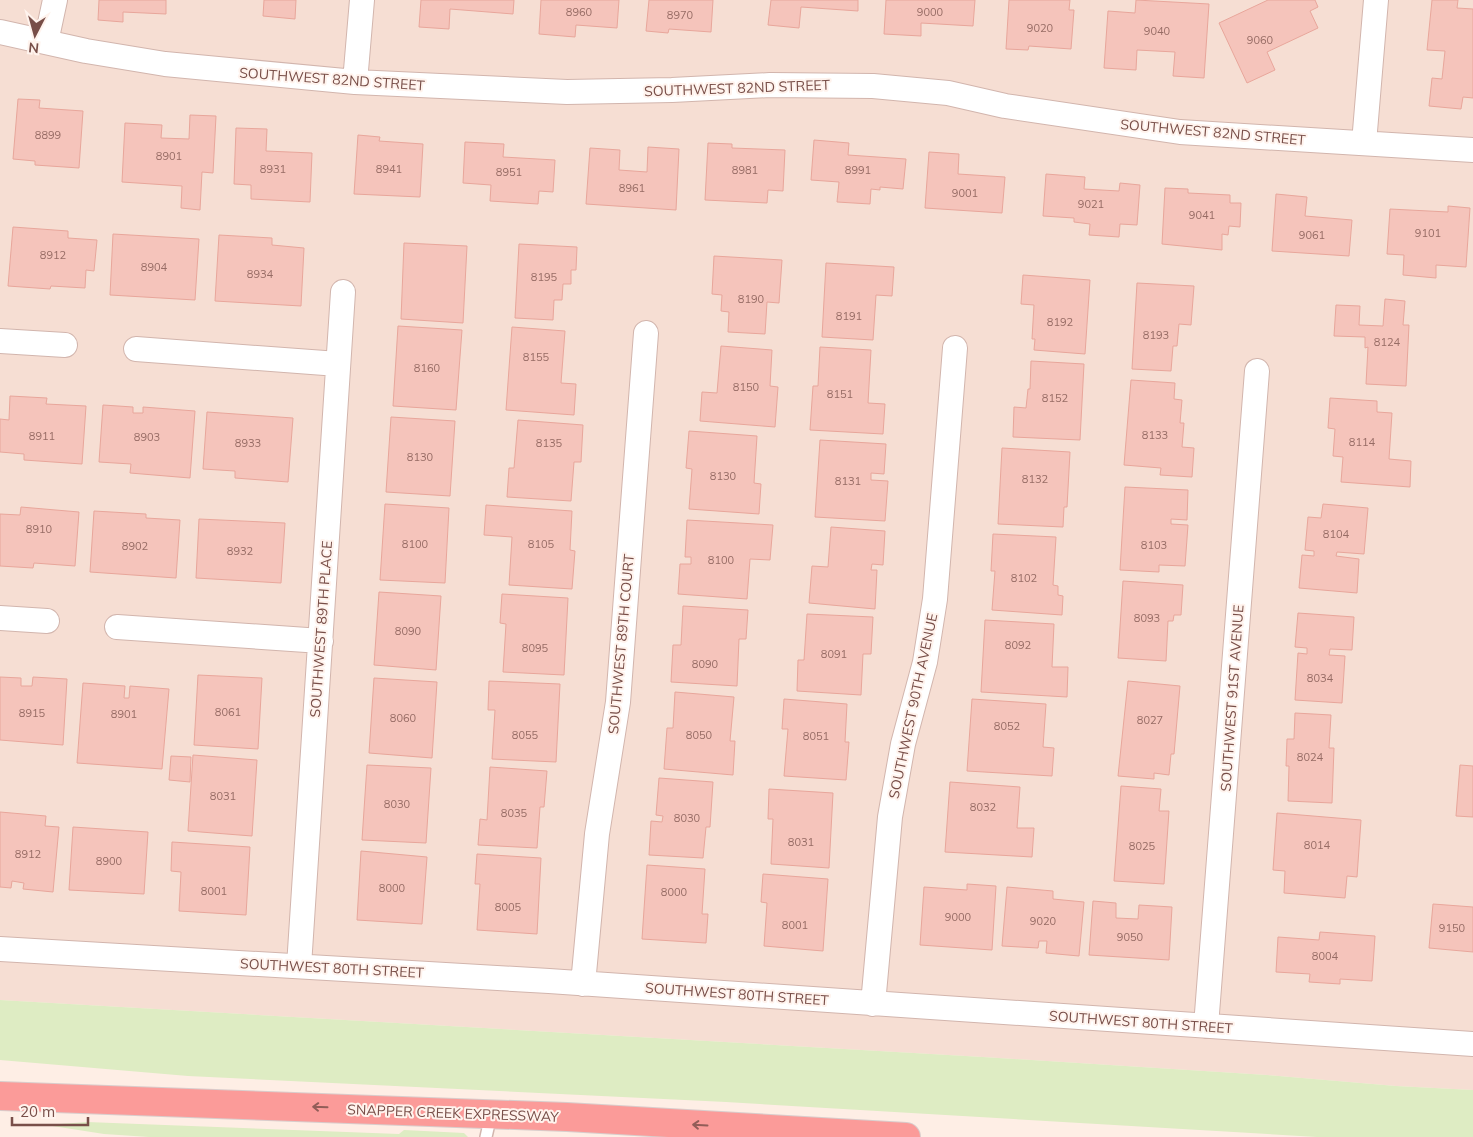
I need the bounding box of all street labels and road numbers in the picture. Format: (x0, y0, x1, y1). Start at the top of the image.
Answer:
street label: SOUTHWEST 82ND STREET (239, 64, 426, 95)
street label: SOUTHWEST 82ND STREET (644, 76, 831, 100)
street label: SOUTHWEST 82ND STREET (1120, 115, 1307, 149)
street label: SOUTHWEST 89TH PLACE (306, 540, 336, 718)
street label: SOUTHWEST 89TH COURT (604, 553, 638, 735)
street label: SOUTHWEST 91ST AVENUE (1216, 604, 1248, 792)
street label: SOUTHWEST 90TH AVENUE (885, 612, 941, 800)
street label: SOUTHWEST 80TH STREET (240, 954, 425, 982)
street label: SOUTHWEST 80TH STREET (644, 979, 830, 1009)
street label: SOUTHWEST 80TH STREET (1048, 1007, 1234, 1037)
street label: SNAPPER CREEK EXPRESSWAY (347, 1100, 560, 1126)

